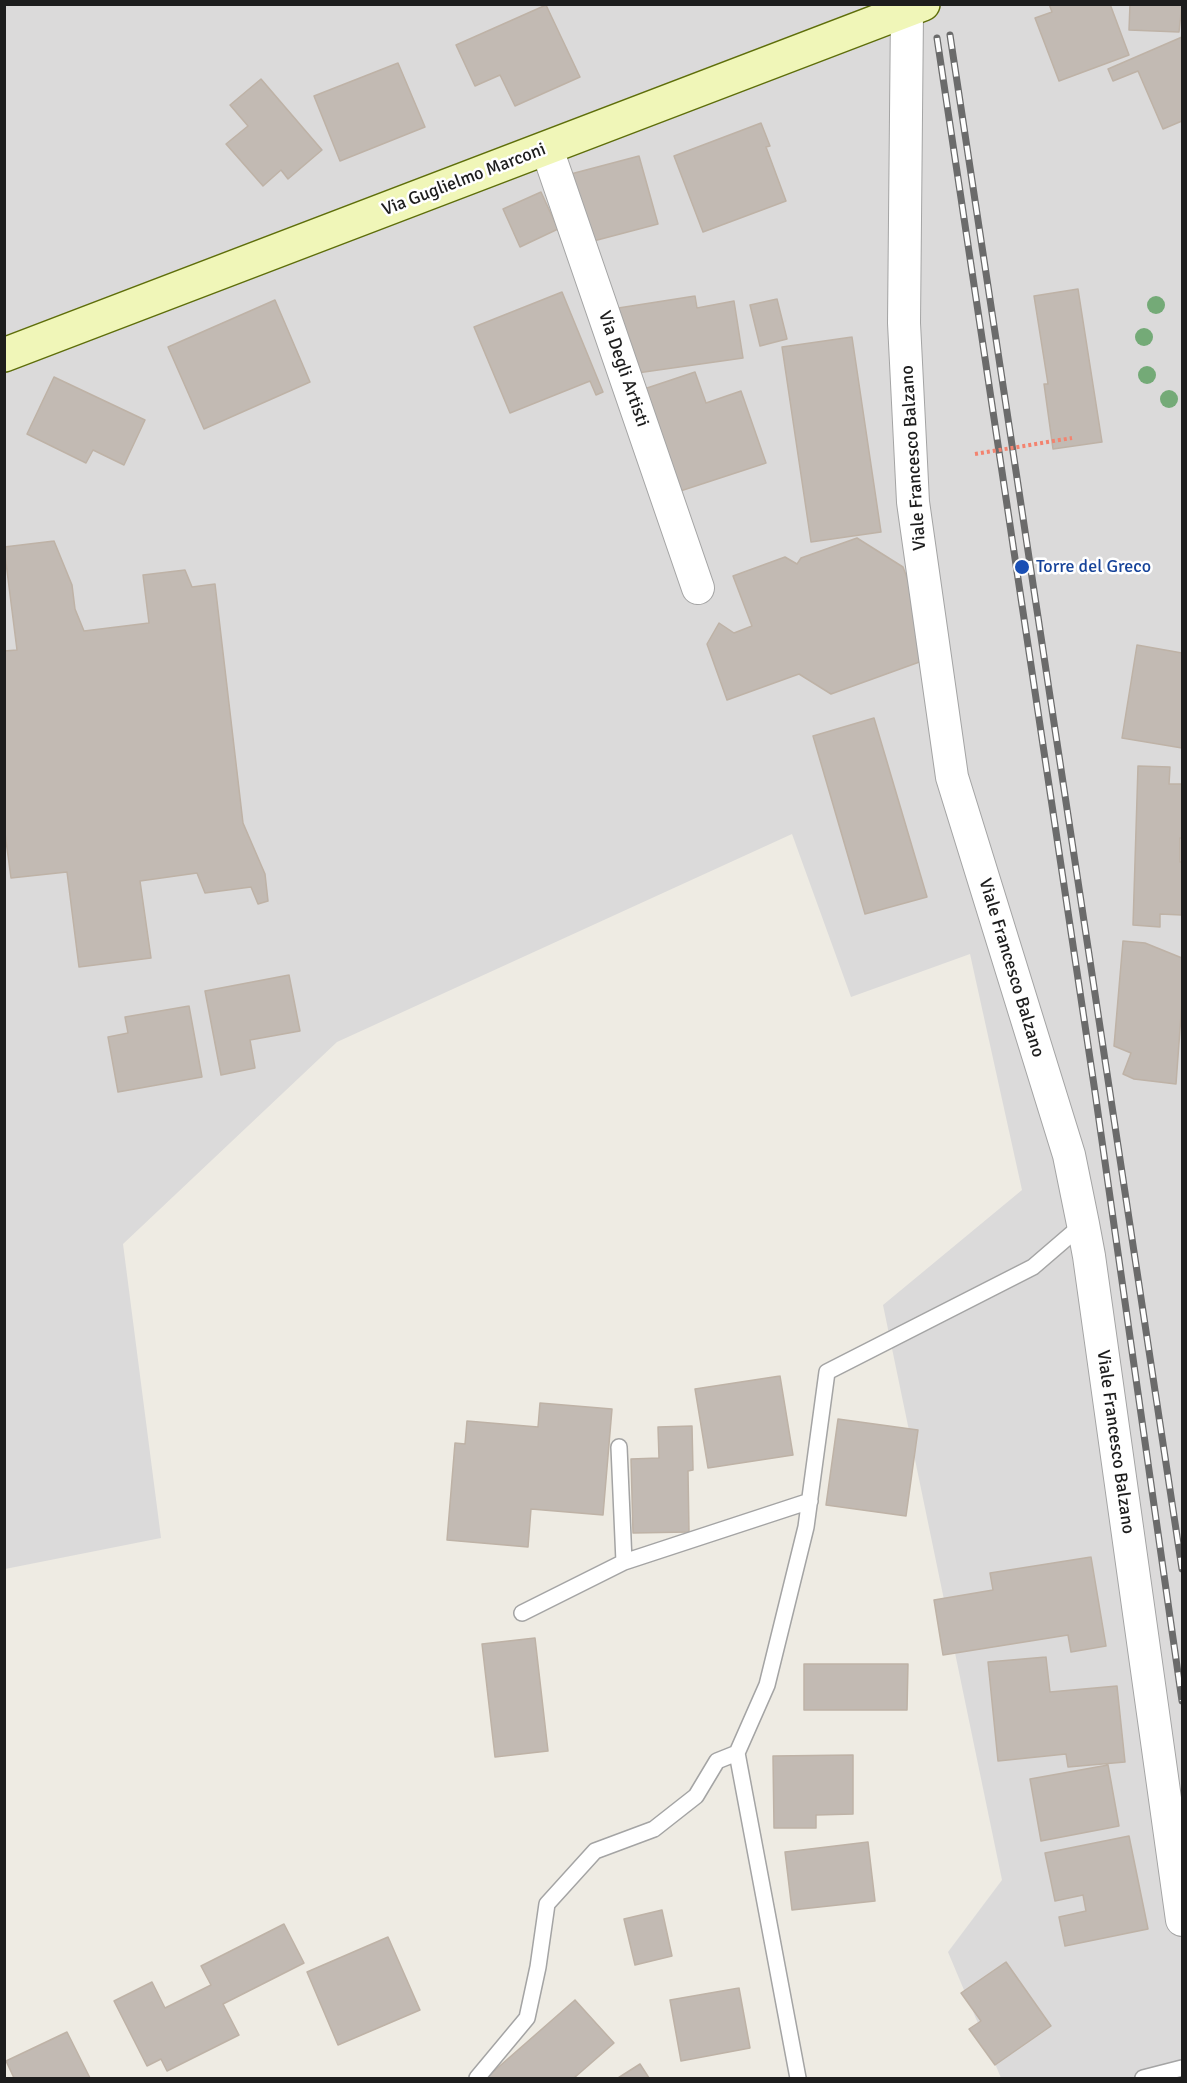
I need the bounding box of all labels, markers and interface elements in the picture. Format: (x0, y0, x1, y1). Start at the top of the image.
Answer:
street label: Via Guglielmo Marconi (379, 139, 549, 221)
street label: Via Degli Artisti (593, 308, 653, 430)
street label: Viale Francesco Balzano (897, 365, 931, 551)
place label: Torre del Greco (1036, 556, 1151, 578)
marker: Torre del Greco (1013, 558, 1031, 576)
street label: Viale Francesco Balzano (974, 876, 1048, 1060)
street label: Viale Francesco Balzano (1091, 1349, 1139, 1535)

